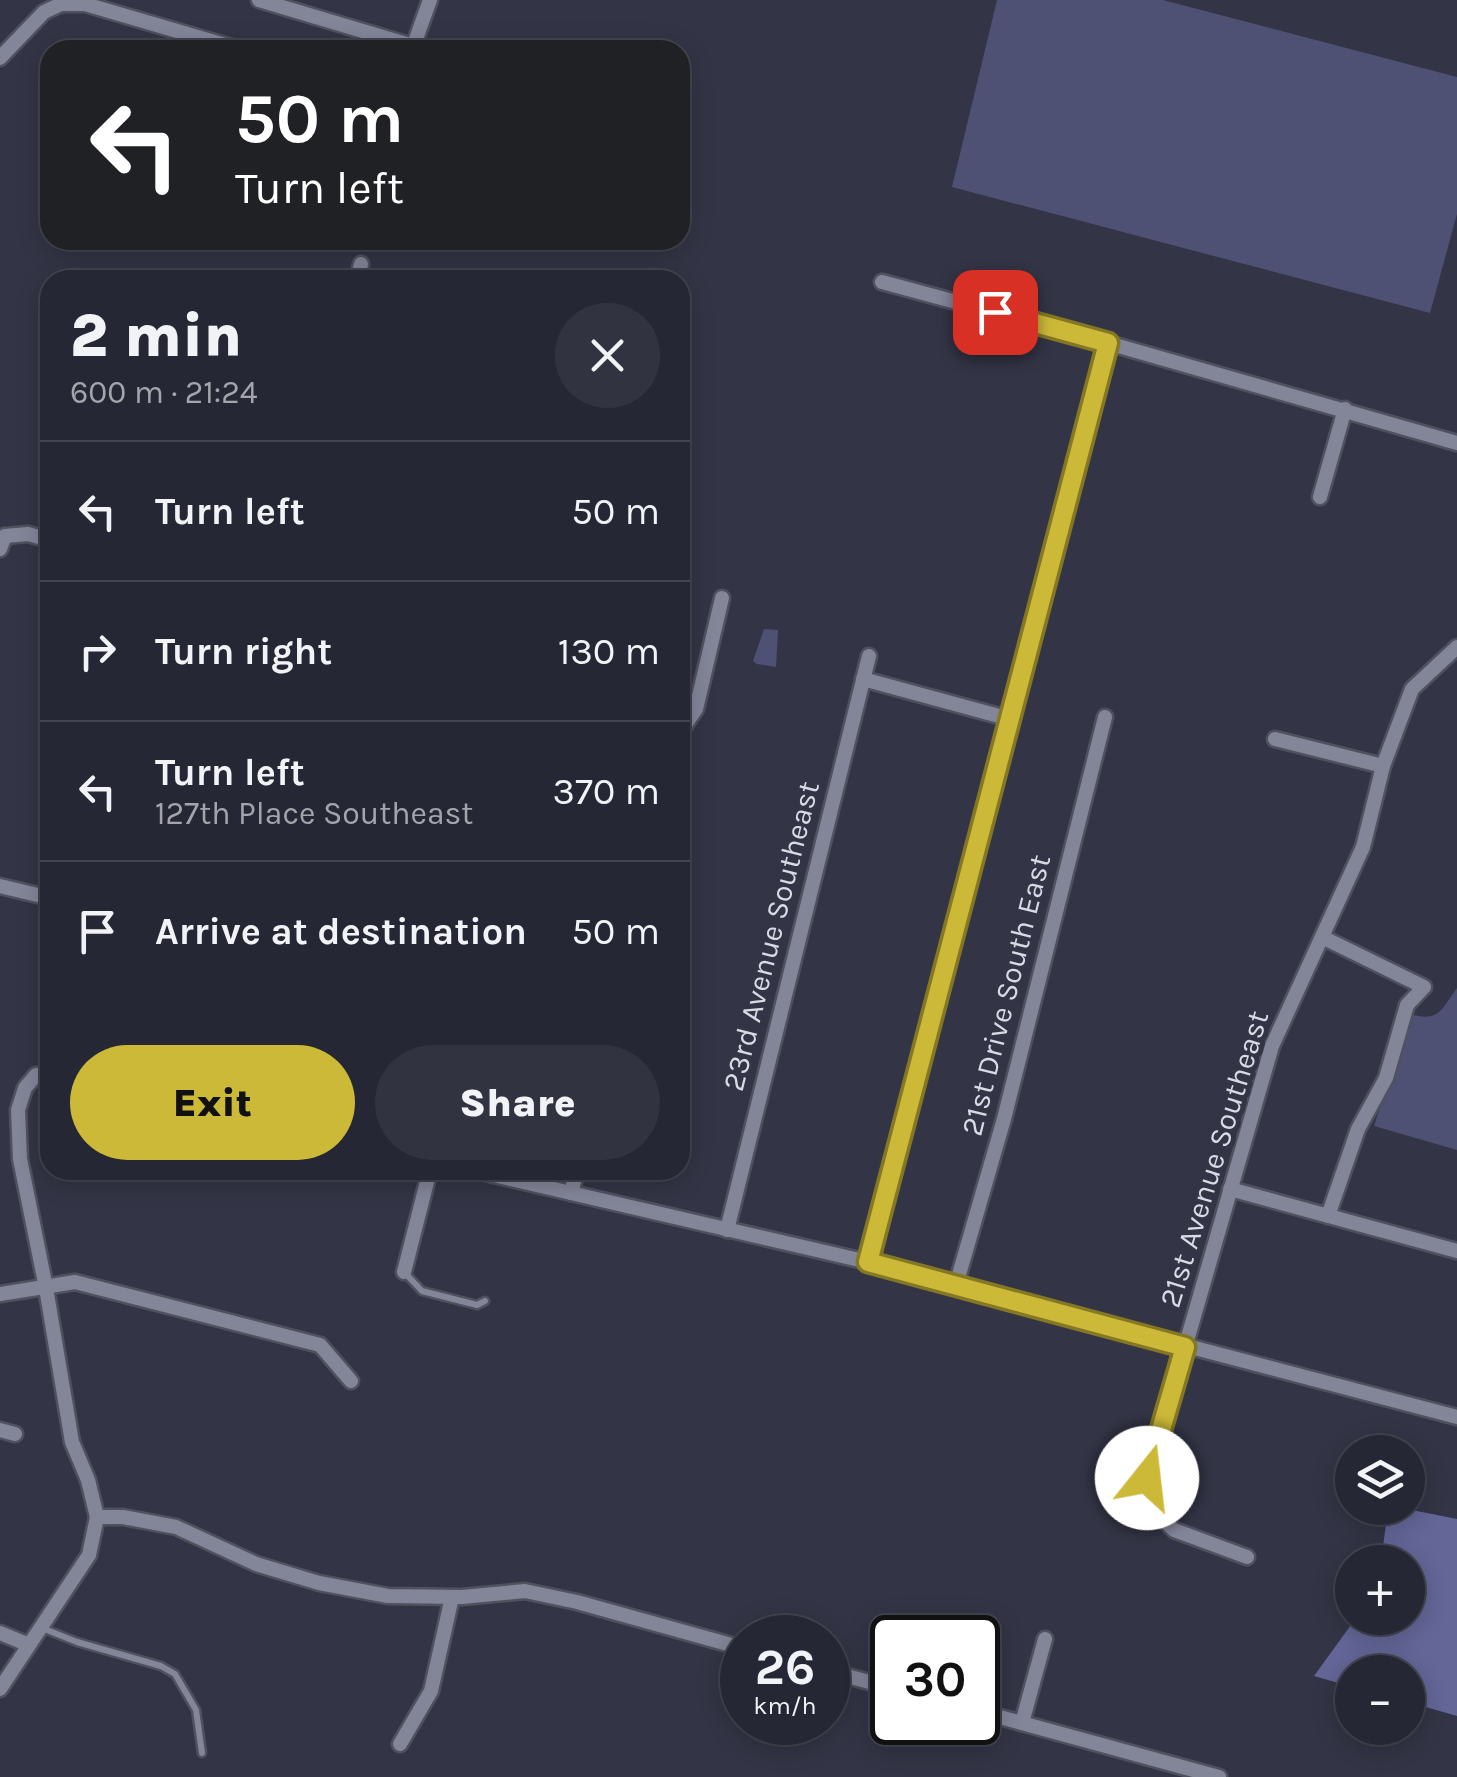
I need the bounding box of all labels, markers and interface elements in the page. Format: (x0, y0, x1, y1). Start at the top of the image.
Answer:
text: 50 m (235, 78, 404, 160)
icon: left (70, 80, 200, 210)
text: Turn left (235, 162, 404, 214)
pin (953, 270, 1038, 355)
icon: arrive (968, 285, 1023, 340)
text: 2 min (70, 301, 242, 371)
button: close (555, 303, 660, 408)
text: 600 m · 21:24 (70, 374, 258, 411)
icon: left (70, 484, 125, 539)
text: Turn left (155, 489, 305, 534)
text: 50 m (571, 489, 660, 534)
icon: right (70, 624, 125, 679)
text: Turn right (155, 629, 332, 674)
text: 130 m (558, 629, 660, 674)
text: Turn left (155, 750, 305, 795)
icon: left (70, 764, 125, 819)
text: 370 m (553, 769, 660, 814)
street label: 23rd Avenue Southeast (715, 777, 827, 1095)
text: 127th Place Southeast (155, 795, 473, 832)
street label: 21st Drive South East (954, 851, 1058, 1139)
icon: arrive (70, 904, 125, 959)
text: Arrive at destination (155, 909, 527, 954)
text: 50 m (571, 909, 660, 954)
street label: 21st Avenue Southeast (1152, 1006, 1276, 1312)
button: Exit (70, 1045, 355, 1160)
button: Share (375, 1045, 660, 1160)
position arrow (1095, 1426, 1199, 1530)
map controls (1335, 1435, 1425, 1745)
button: layers (1335, 1435, 1425, 1525)
button: + (1335, 1545, 1425, 1635)
speed limit sign: 30 (870, 1615, 1000, 1745)
text: 26 (755, 1638, 815, 1697)
button: − (1335, 1655, 1425, 1745)
text: km/h (753, 1691, 817, 1720)

